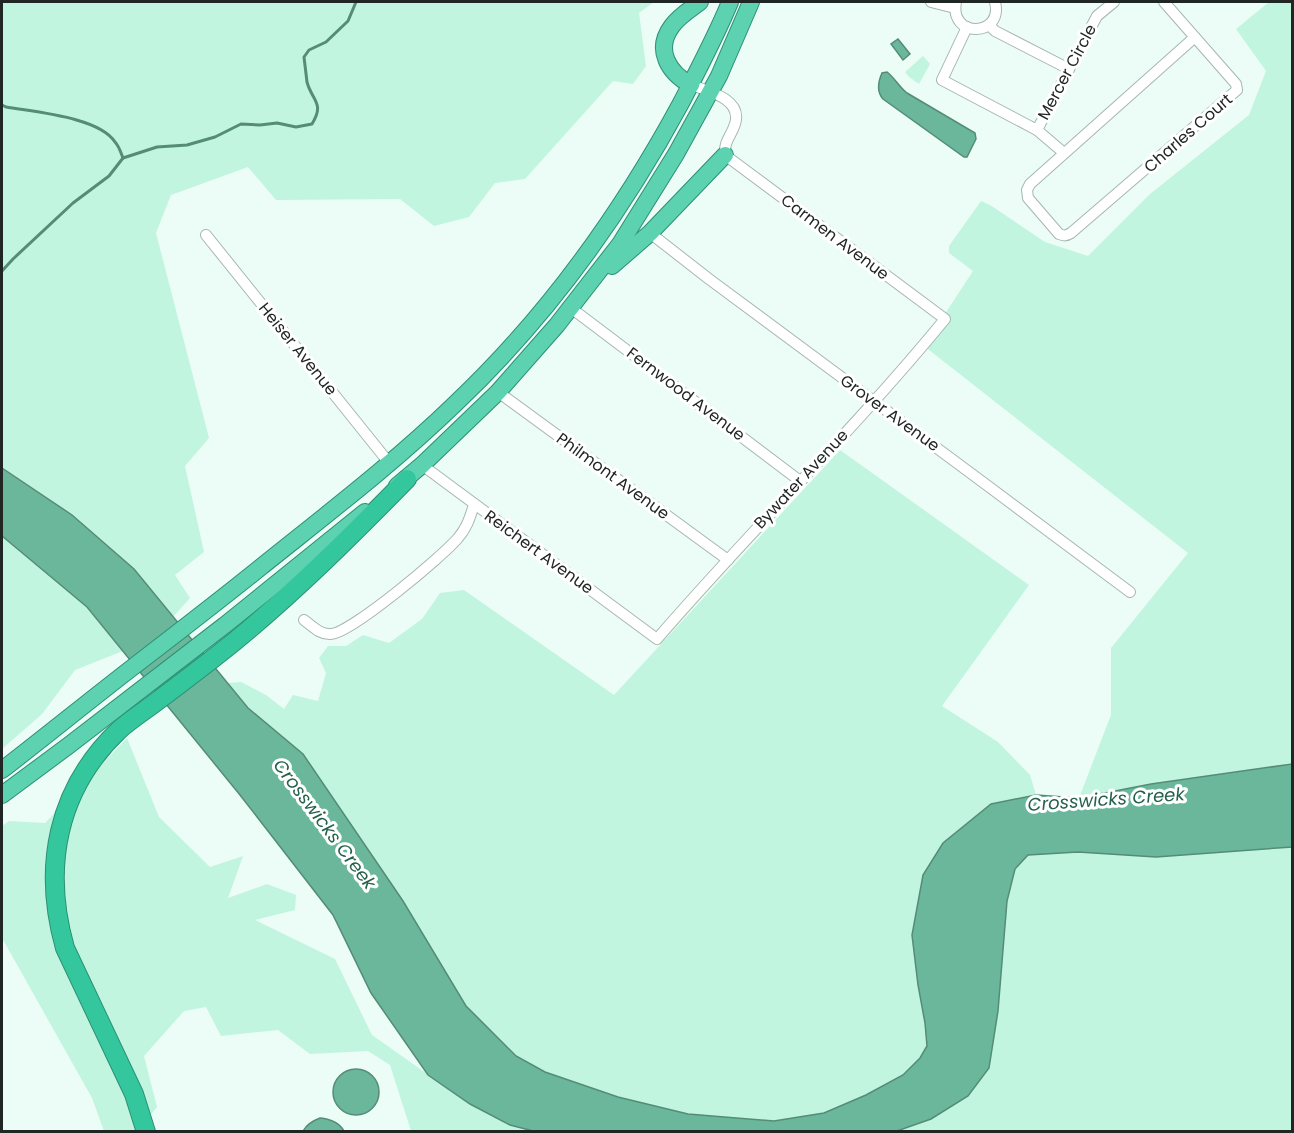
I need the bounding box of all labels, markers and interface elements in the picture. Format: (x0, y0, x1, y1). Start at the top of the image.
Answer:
street label: Mercer Circle (1032, 20, 1102, 124)
street label: Charles Court (1139, 88, 1237, 178)
street label: Carmen Avenue (776, 189, 894, 285)
street label: Heiser Avenue (253, 298, 343, 400)
street label: Fernwood Avenue (622, 342, 750, 446)
street label: Grover Avenue (836, 369, 945, 457)
street label: Bywater Avenue (749, 424, 853, 534)
street label: Philmont Avenue (552, 427, 674, 525)
street label: Reichert Avenue (480, 505, 598, 599)
water label: Crosswicks Creek (268, 754, 383, 895)
water label: Crosswicks Creek (1027, 781, 1186, 817)

